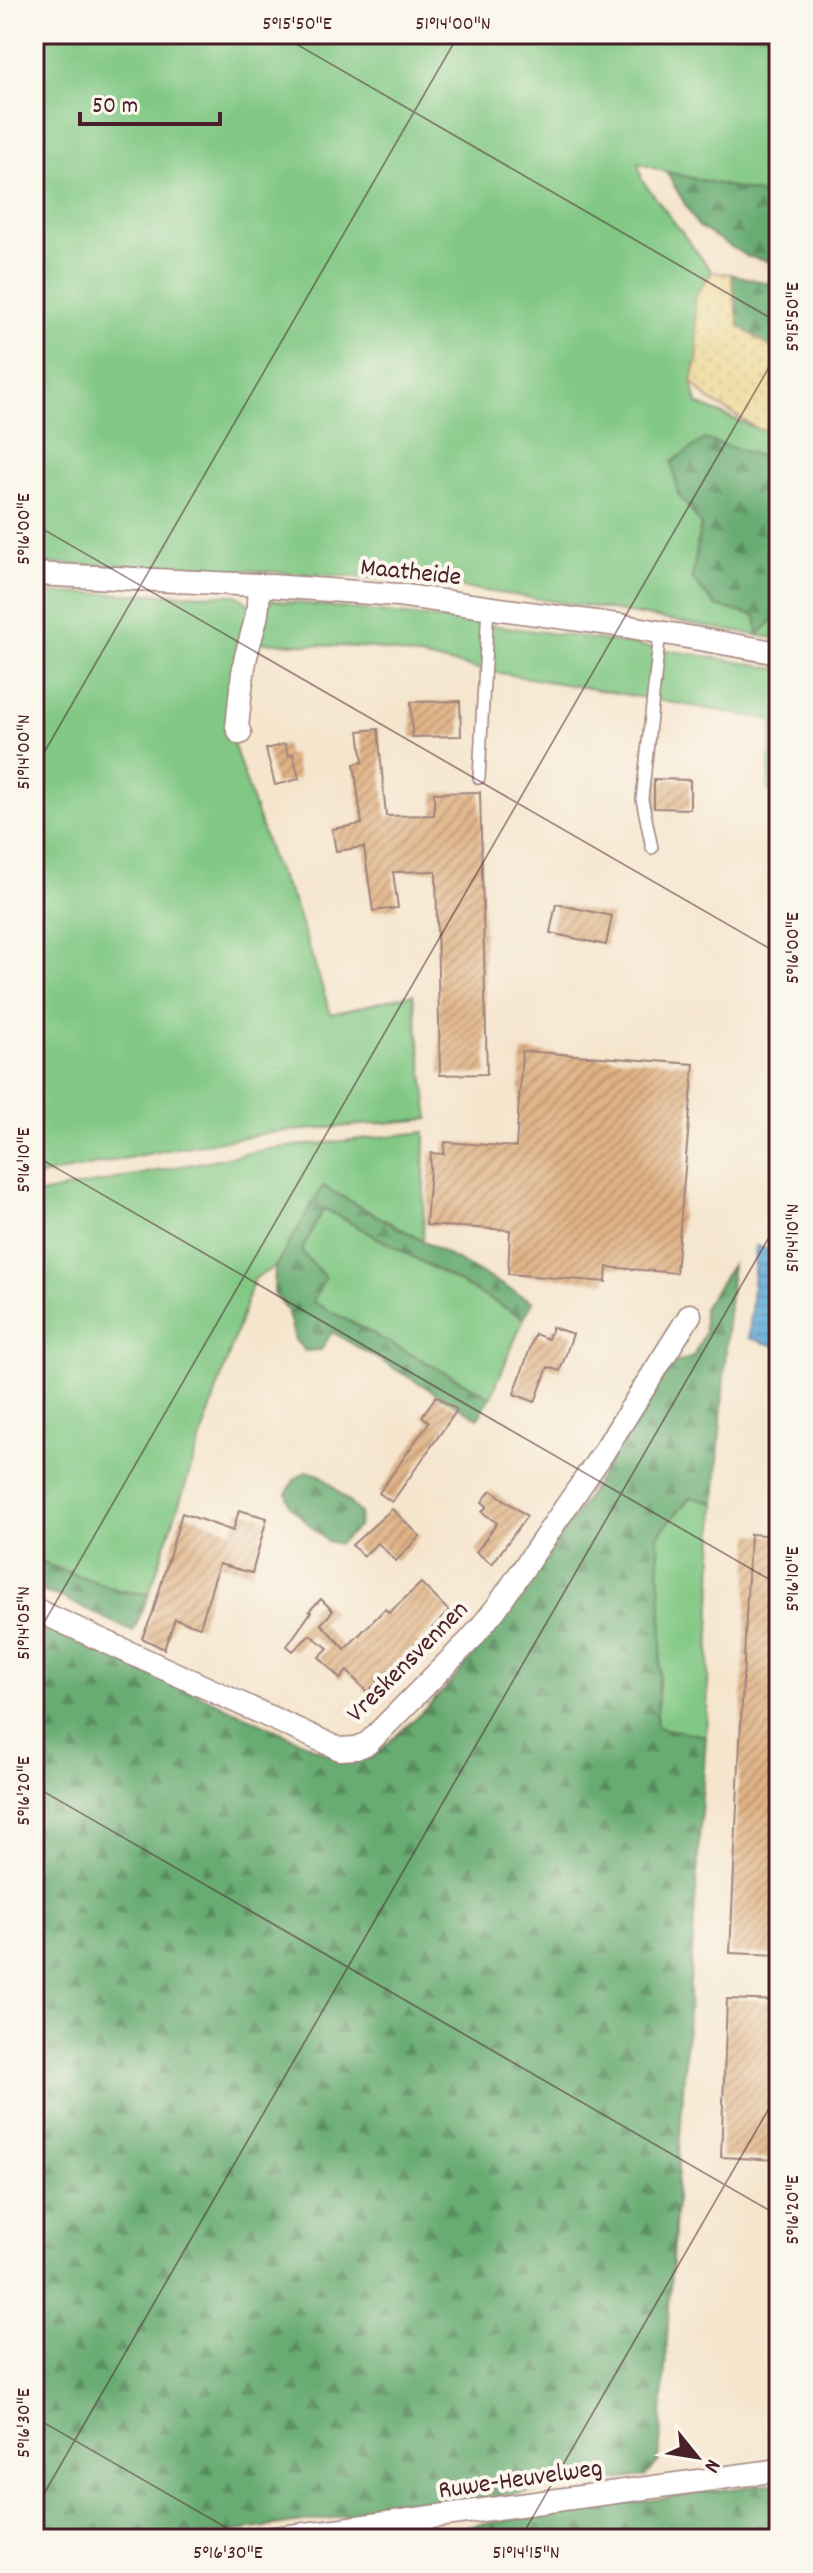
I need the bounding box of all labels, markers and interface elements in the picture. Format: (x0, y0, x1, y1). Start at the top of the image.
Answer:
text: 5°15'50"E (262, 11, 332, 39)
text: 51°14'00"N (415, 11, 491, 39)
scale bar (80, 76, 220, 126)
text: 50 m (92, 90, 138, 124)
text: 5°15'50"E (780, 282, 808, 352)
text: 5°16'00"E (11, 493, 39, 565)
street label: Maatheide (358, 550, 463, 597)
text: 51°14'00"N (11, 714, 39, 790)
text: 5°16'00"E (780, 912, 808, 984)
text: 5°16'10"E (11, 1127, 39, 1193)
text: 51°14'10"N (780, 1204, 808, 1272)
text: 5°16'10"E (780, 1546, 808, 1612)
text: 51°14'05"N (11, 1586, 39, 1660)
street label: Vreskensvennen (339, 1593, 478, 1732)
text: 5°16'20"E (11, 1756, 39, 1826)
text: 5°16'20"E (780, 2175, 808, 2245)
text: 5°16'30"E (11, 2388, 39, 2458)
north arrow (657, 2417, 737, 2497)
street label: Ruwe-Heuvelweg (436, 2451, 605, 2510)
text: N (695, 2453, 727, 2478)
text: 5°16'30"E (193, 2540, 263, 2568)
text: 51°14'15"N (492, 2540, 560, 2568)

